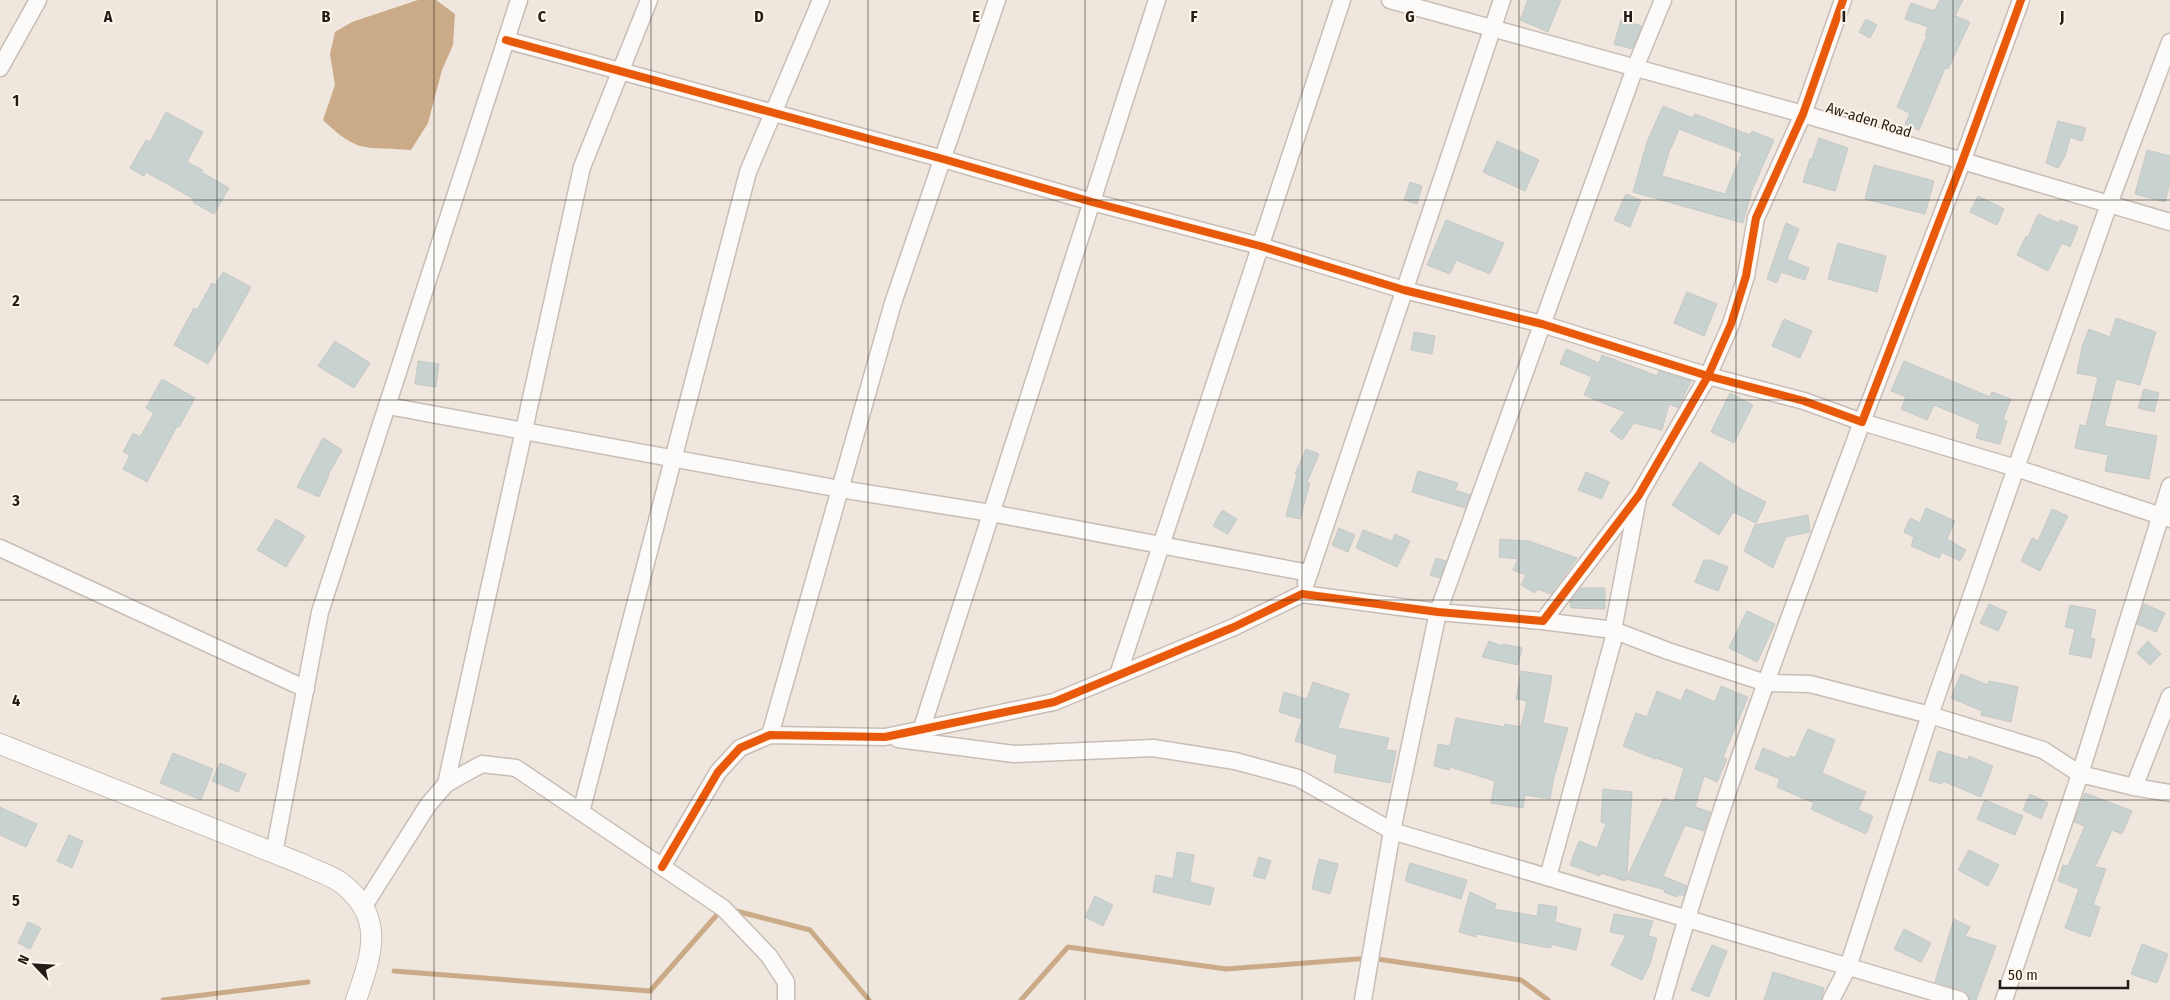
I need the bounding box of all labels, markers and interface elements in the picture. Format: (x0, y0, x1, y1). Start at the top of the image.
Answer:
text: A (103, 7, 113, 26)
text: B (322, 7, 331, 26)
text: C (538, 7, 547, 26)
text: D (754, 7, 764, 26)
text: E (972, 7, 980, 26)
text: F (1190, 7, 1198, 26)
text: G (1405, 7, 1415, 26)
text: H (1623, 7, 1633, 26)
text: I (1842, 7, 1846, 26)
text: J (2059, 7, 2064, 26)
text: 1 (13, 91, 19, 110)
street label: Aw-aden Road (1824, 98, 1914, 142)
text: 2 (11, 291, 20, 310)
text: 3 (11, 491, 20, 510)
text: 4 (12, 691, 20, 710)
text: 5 (12, 891, 20, 910)
north arrow (10, 940, 60, 990)
text: N (14, 952, 33, 967)
scale bar (2000, 958, 2128, 990)
text: 50 m (2008, 966, 2038, 984)

